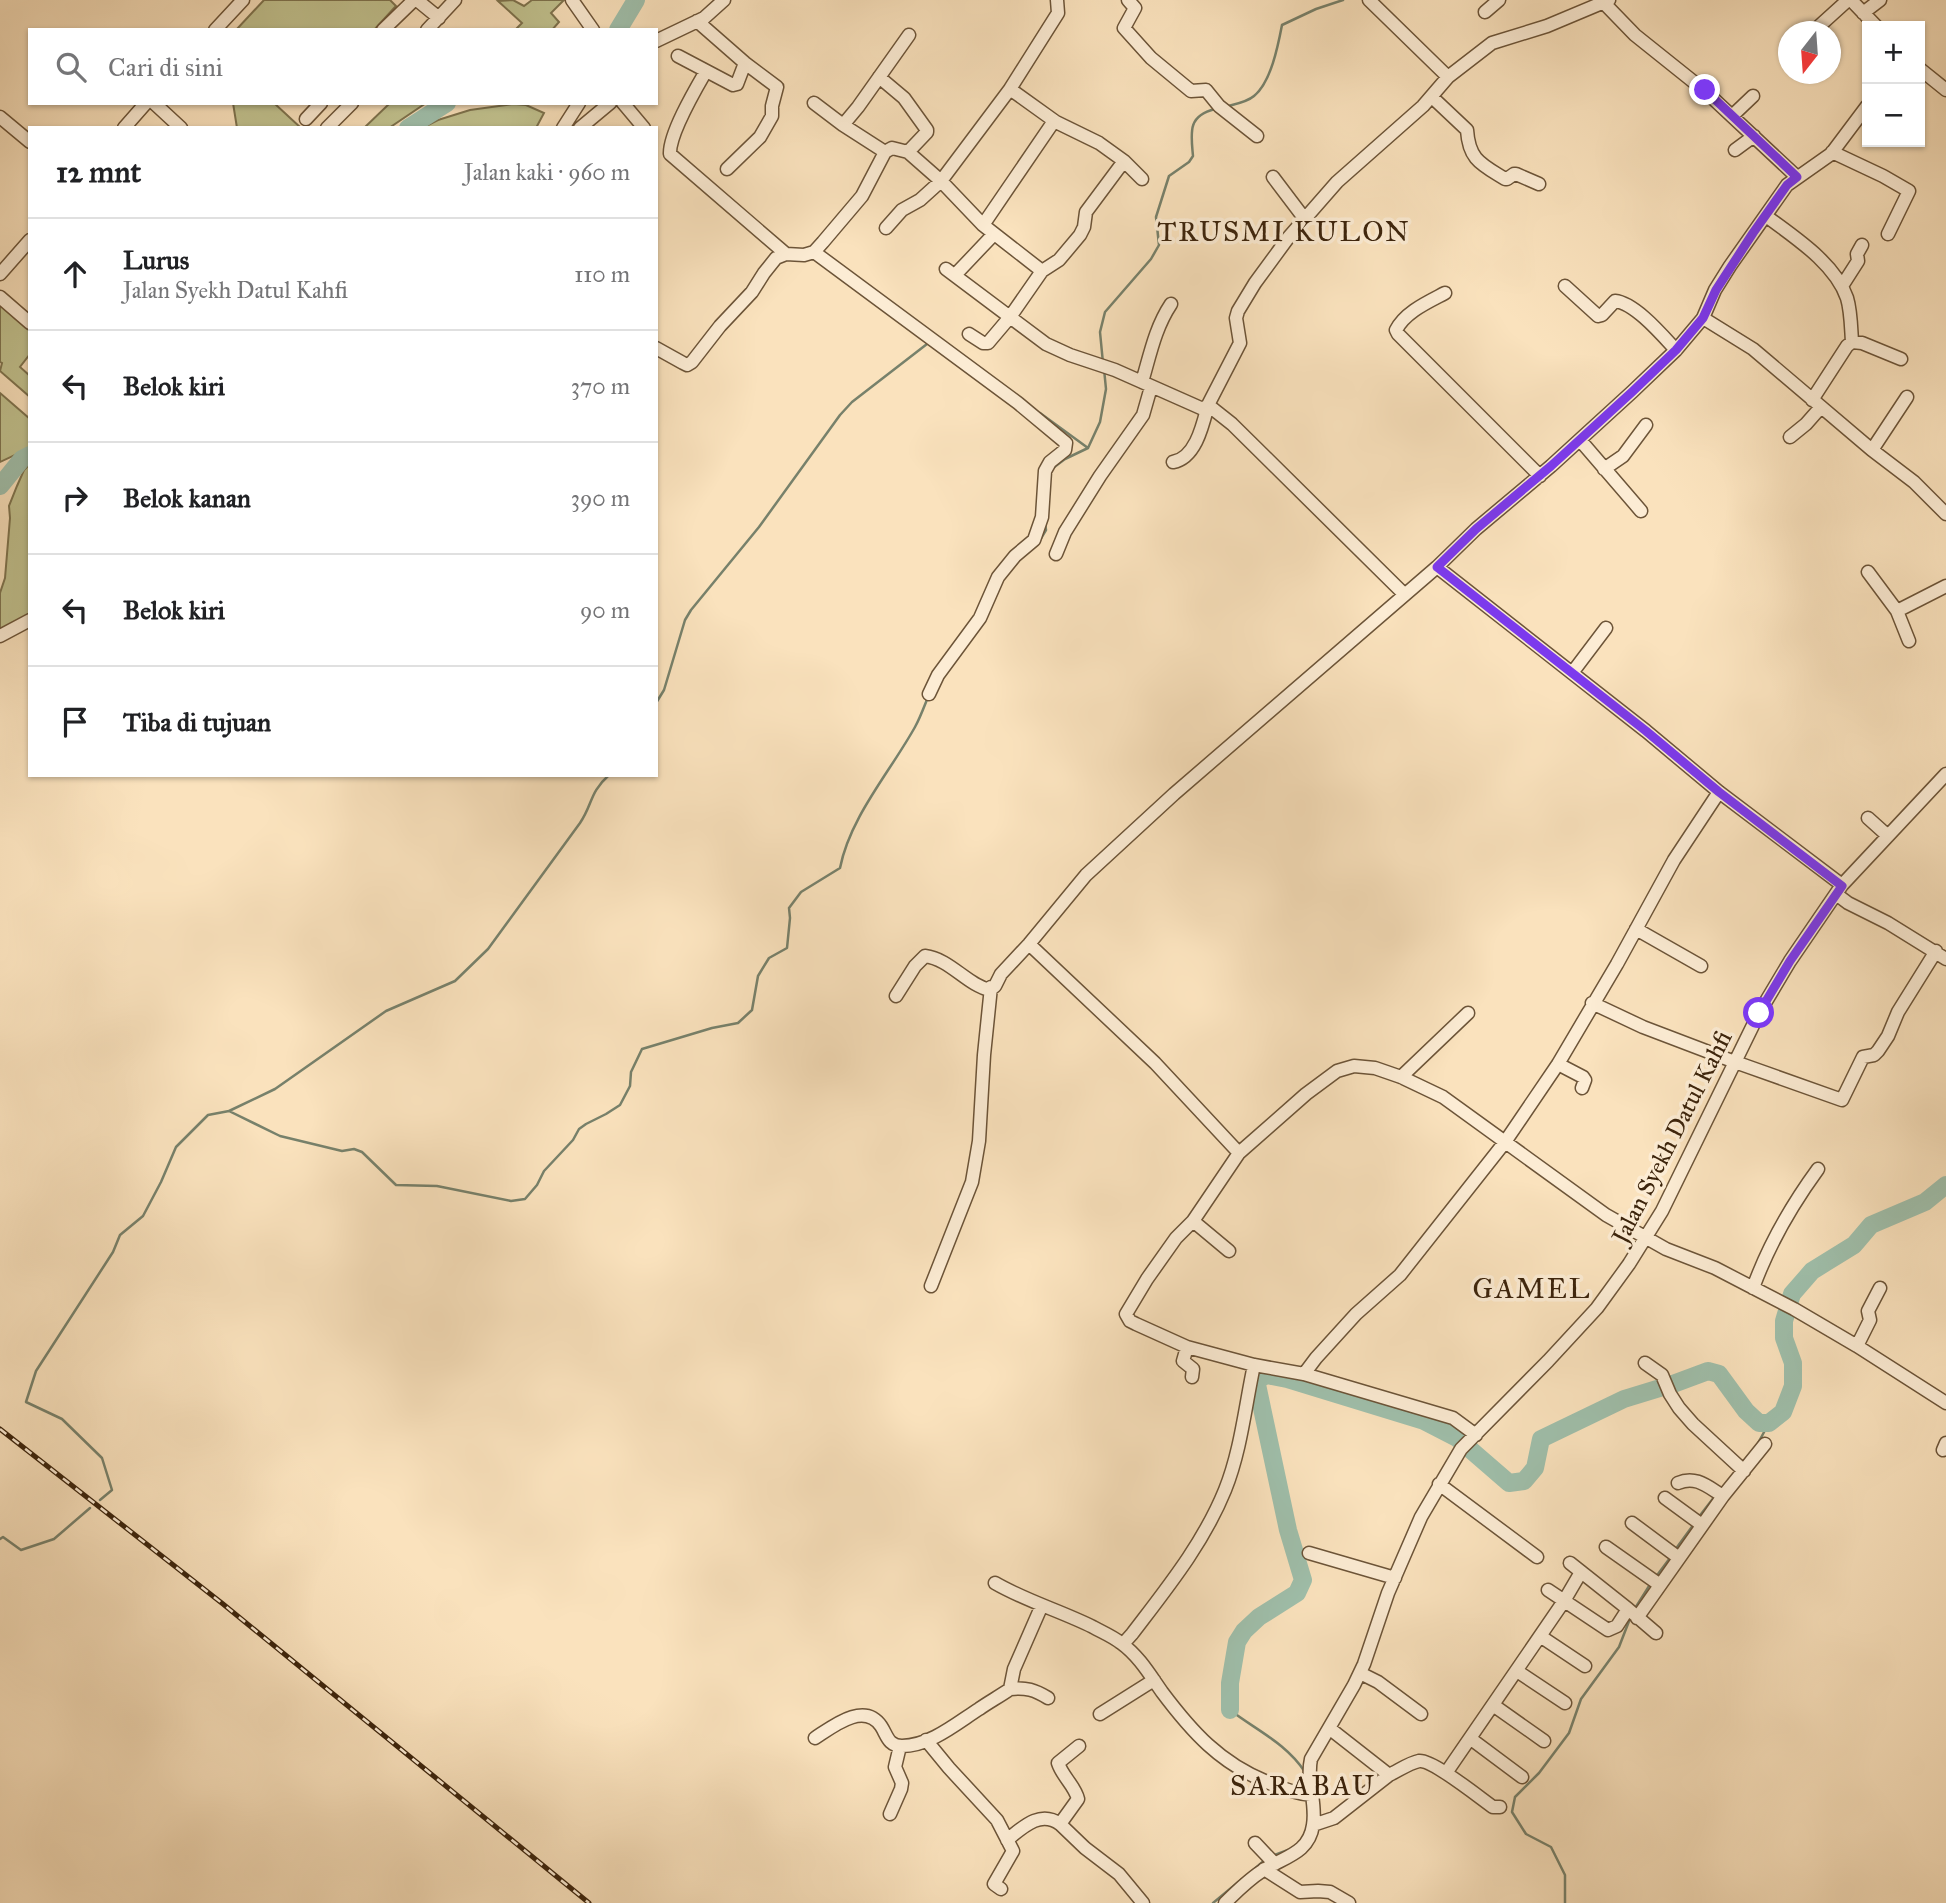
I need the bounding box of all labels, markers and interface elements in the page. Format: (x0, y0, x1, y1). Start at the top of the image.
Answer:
north arrow (1778, 21, 1841, 84)
map controls (1862, 21, 1925, 147)
button: + (1862, 21, 1925, 84)
search box (28, 28, 658, 105)
icon: search (52, 48, 90, 86)
text: Cari di sini (108, 51, 223, 83)
route end (1689, 74, 1720, 105)
button: − (1862, 84, 1925, 147)
text: 12 mnt (56, 154, 141, 190)
text: Jalan kaki · 960 m (464, 158, 630, 186)
district label: TRUSMI KULON (1157, 214, 1411, 249)
text: Lurus (123, 244, 189, 276)
icon: ahead (56, 255, 94, 293)
text: 110 m (574, 260, 630, 288)
text: Jalan Syekh Datul Kahfi (123, 276, 348, 304)
icon: left (56, 367, 94, 405)
text: Belok kiri (123, 370, 225, 402)
text: 370 m (571, 372, 630, 400)
icon: right (56, 479, 94, 517)
text: Belok kanan (123, 482, 251, 514)
text: 390 m (571, 484, 630, 512)
icon: left (56, 591, 94, 629)
text: Belok kiri (123, 594, 225, 626)
text: 90 m (580, 596, 630, 624)
icon: arrive (56, 703, 94, 741)
text: Tiba di tujuan (123, 706, 271, 738)
route start (1743, 997, 1774, 1028)
street label: Jalan Syekh Datul Kahfi (1604, 1026, 1739, 1251)
district label: GAMEL (1473, 1271, 1591, 1306)
district label: SARABAU (1230, 1768, 1376, 1803)

